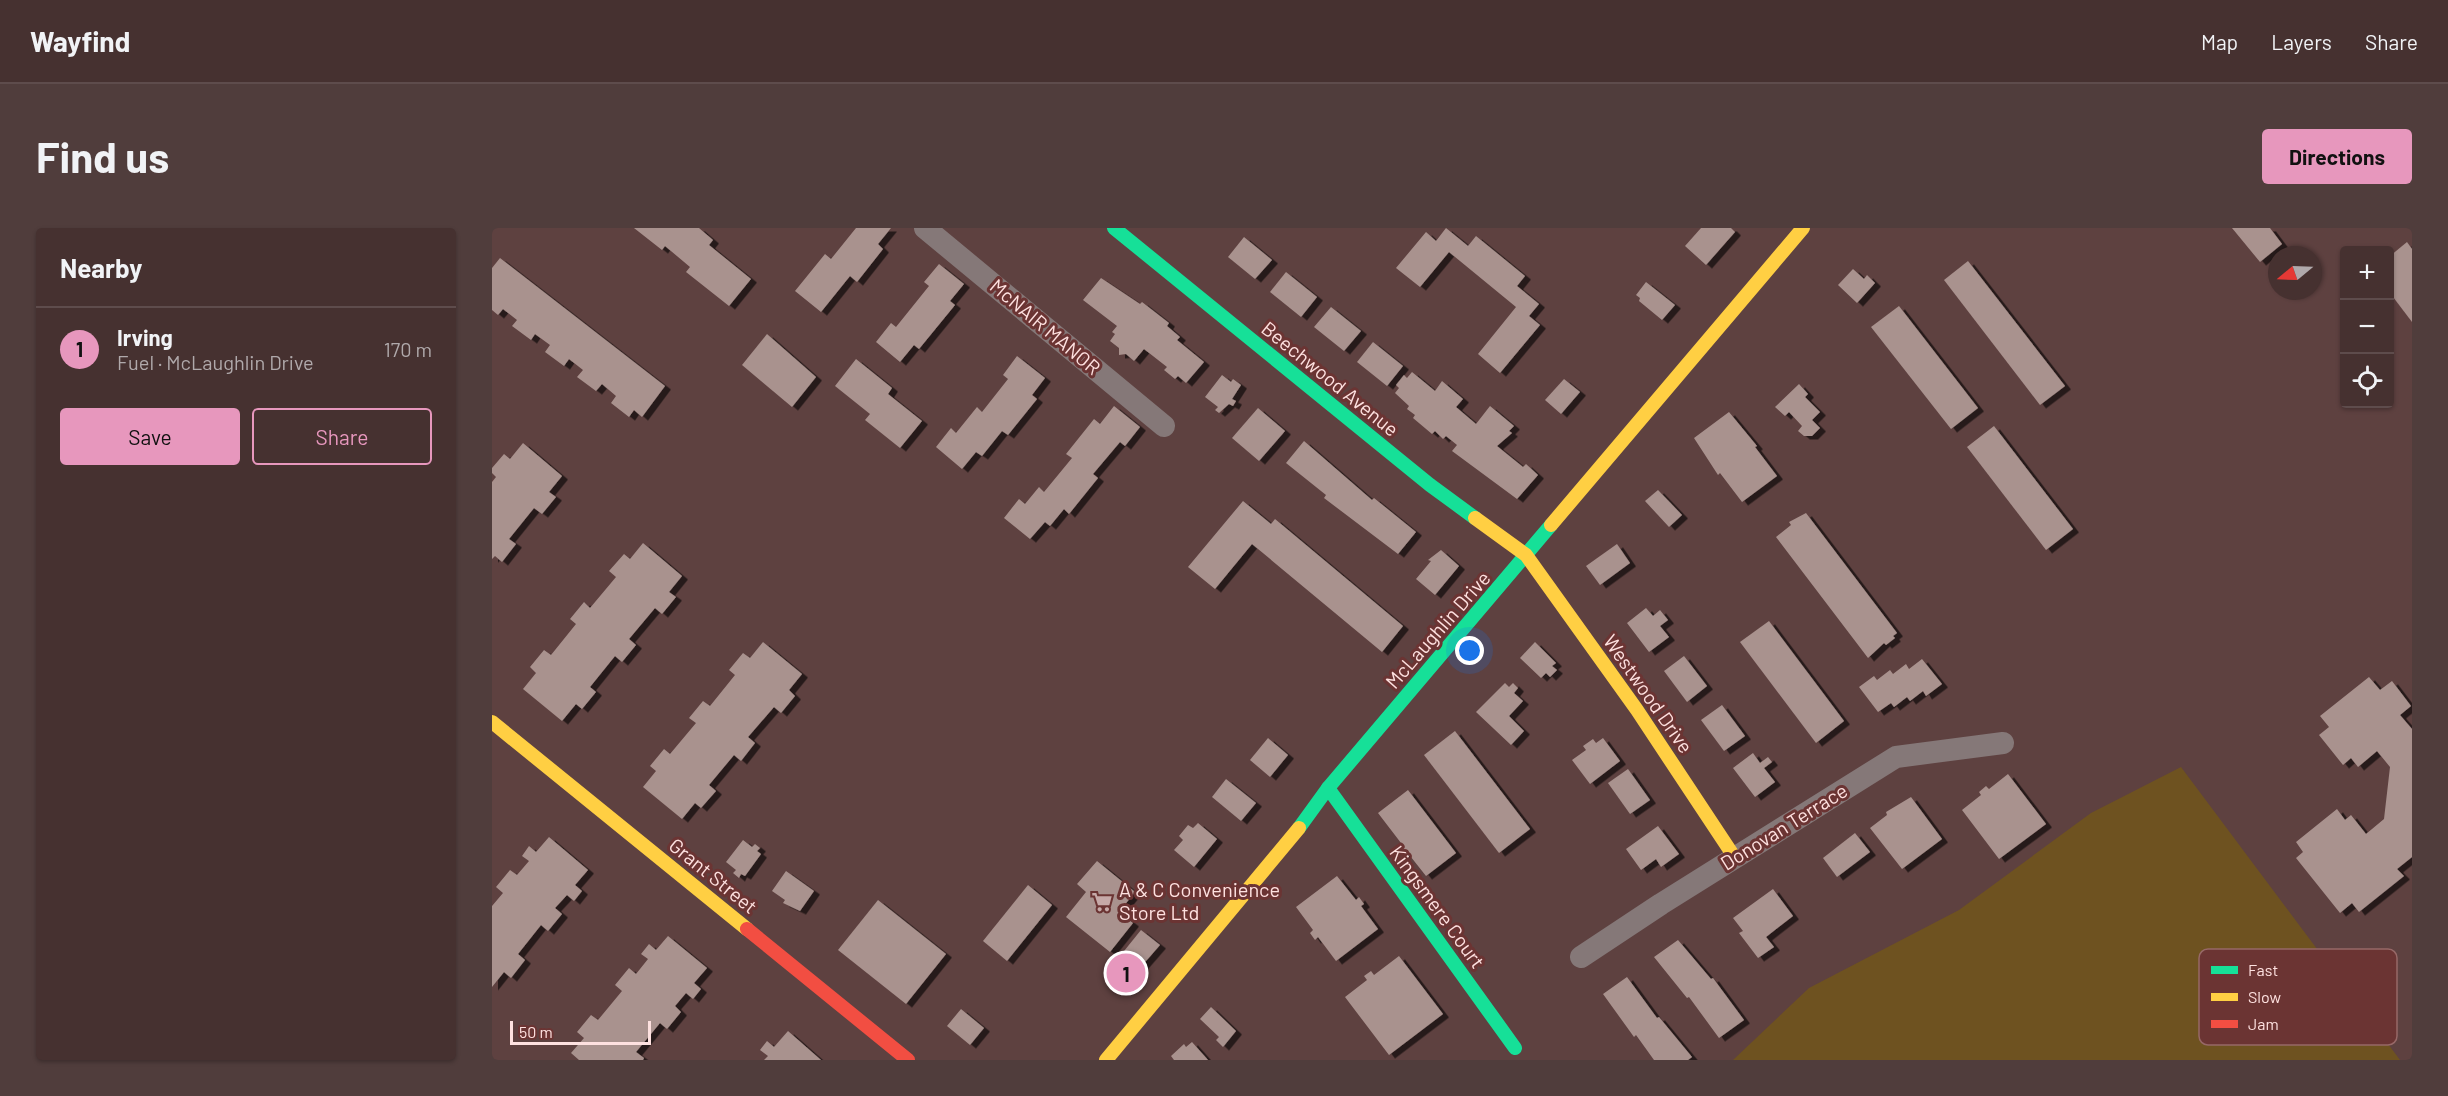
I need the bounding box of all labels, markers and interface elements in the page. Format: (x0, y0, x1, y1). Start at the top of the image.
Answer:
text: Wayfind (30, 24, 130, 58)
text: Map (2201, 29, 2238, 54)
text: Layers (2271, 29, 2332, 54)
text: Share (2365, 29, 2418, 54)
button: Directions (2262, 129, 2412, 184)
text: Find us (36, 131, 169, 181)
north arrow (2268, 246, 2322, 300)
map controls (2340, 246, 2394, 408)
button: + (2340, 246, 2394, 300)
text: Nearby (60, 252, 142, 283)
street label: McNAIR MANOR (986, 273, 1106, 379)
button: − (2340, 300, 2394, 354)
street label: Beechwood Avenue (1257, 316, 1404, 441)
text: Irving (117, 324, 173, 350)
text: 1 (76, 337, 83, 361)
text: 170 m (384, 337, 432, 361)
text: Fuel · McLaughlin Drive (117, 350, 314, 374)
button: locate (2340, 354, 2394, 408)
button: Save (60, 408, 240, 465)
button: Share (252, 408, 432, 465)
street label: McLaughlin Drive (1380, 566, 1495, 693)
street label: Westwood Drive (1599, 629, 1699, 757)
your location (1455, 636, 1484, 665)
street label: Donovan Terrace (1716, 778, 1851, 875)
street label: Grant Street (665, 832, 763, 918)
street label: Kingsmere Court (1385, 840, 1490, 972)
place label: A & C Convenience Store Ltd (1119, 877, 1280, 924)
supermarket icon: A & C Convenience Store Ltd (1090, 890, 1114, 914)
legend (2199, 949, 2397, 1045)
pin: 1 (1106, 950, 1146, 996)
text: Fast (2248, 960, 2278, 979)
text: Slow (2248, 987, 2281, 1006)
text: Jam (2248, 1014, 2279, 1033)
scale bar (510, 1018, 651, 1046)
text: 50 m (519, 1022, 553, 1041)

